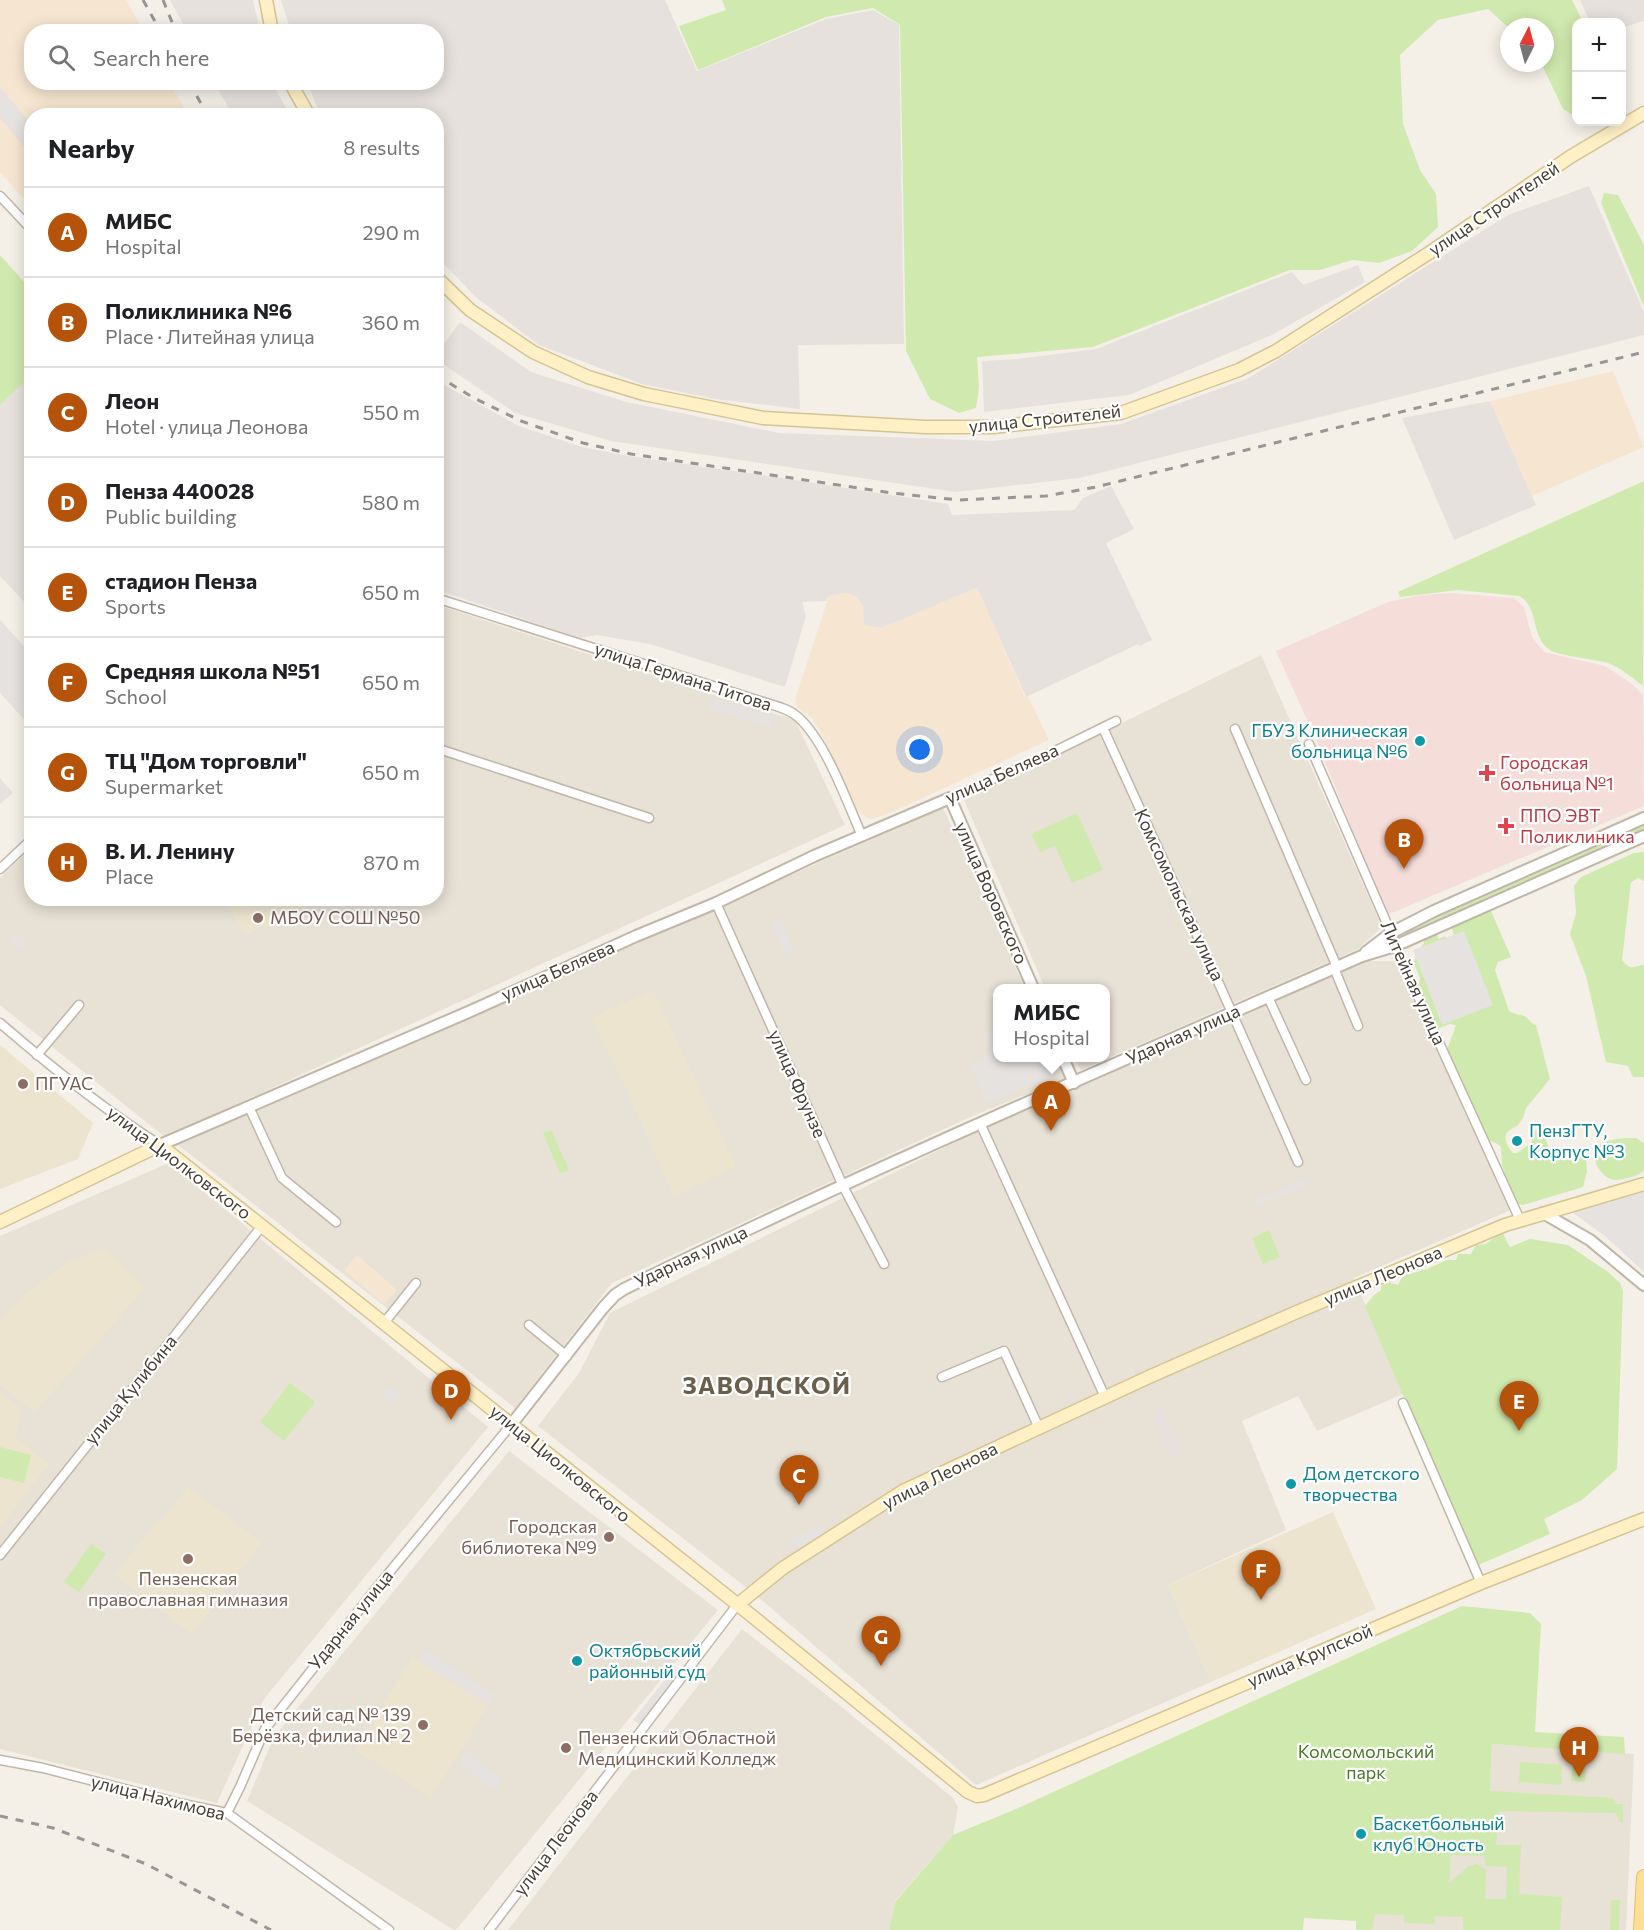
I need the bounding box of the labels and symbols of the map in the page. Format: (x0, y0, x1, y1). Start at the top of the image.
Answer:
north arrow (1500, 18, 1554, 72)
street label: улица Строителей (1424, 156, 1563, 260)
street label: улица Строителей (968, 399, 1122, 437)
street label: улица Германа Титова (592, 637, 775, 715)
place label: ГБУЗ Клиническая больница №6 (1251, 719, 1408, 762)
marker: ГБУЗ Клиническая больница №6 (1413, 734, 1427, 748)
your location (905, 735, 934, 764)
street label: улица Беляева (942, 738, 1062, 808)
place label: Городская больница №1 (1500, 751, 1614, 794)
marker: Городская больница №1 (1478, 764, 1496, 782)
place label: ППО ЭВТ Поликлиника (1520, 804, 1635, 847)
street label: Комсомольская улица (1130, 805, 1230, 984)
marker: ППО ЭВТ Поликлиника (1497, 817, 1515, 835)
street label: улица Воровского (951, 818, 1033, 967)
pin: B (1384, 820, 1424, 869)
place label: МБОУ СОШ №50 (270, 906, 421, 928)
marker: МБОУ СОШ №50 (251, 911, 265, 925)
street label: Литейная улица (1377, 917, 1451, 1048)
street label: улица Беляева (498, 935, 618, 1005)
street label: Ударная улица (1122, 999, 1243, 1069)
street label: улица Фрунзе (764, 1026, 832, 1141)
place label: ПГУАС (35, 1072, 93, 1094)
marker: ПГУАС (16, 1077, 30, 1091)
pin: A (1032, 1082, 1070, 1131)
street label: улица Циолковского (103, 1101, 256, 1224)
place label: ПензГТУ, Корпус №3 (1529, 1119, 1625, 1162)
marker: ПензГТУ, Корпус №3 (1510, 1134, 1524, 1148)
street label: Ударная улица (630, 1220, 751, 1292)
street label: улица Леонова (1320, 1240, 1445, 1310)
street label: улица Кулибина (79, 1330, 181, 1449)
pin: D (432, 1370, 470, 1420)
district label: ЗАВОДСКОЙ (682, 1370, 852, 1399)
pin: E (1500, 1382, 1538, 1431)
street label: улица Циолковского (486, 1400, 635, 1527)
street label: улица Леонова (878, 1437, 1001, 1514)
pin: C (780, 1456, 818, 1505)
place label: Дом детского творчества (1303, 1462, 1420, 1505)
marker: Дом детского творчества (1284, 1477, 1298, 1491)
place label: Городская библиотека №9 (461, 1515, 597, 1558)
marker: Городская библиотека №9 (602, 1530, 616, 1544)
pin: F (1242, 1550, 1280, 1600)
marker: Пензенская православная гимназия (181, 1552, 195, 1566)
street label: Ударная улица (303, 1565, 397, 1674)
place label: Пензенская православная гимназия (88, 1567, 288, 1610)
pin: G (862, 1616, 900, 1666)
street label: улица Крупской (1244, 1619, 1376, 1691)
place label: Октябрьский районный суд (589, 1639, 706, 1682)
marker: Октябрьский районный суд (570, 1654, 584, 1668)
place label: Детский сад № 139 Берёзка, филиал № 2 (232, 1703, 411, 1746)
marker: Детский сад № 139 Берёзка, филиал № 2 (416, 1718, 430, 1732)
place label: Пензенский Областной Медицинский Колледж (578, 1726, 776, 1769)
pin: H (1560, 1728, 1598, 1777)
park label: Комсомольский парк (1298, 1740, 1434, 1783)
marker: Пензенский Областной Медицинский Колледж (559, 1741, 573, 1755)
street label: улица Нахимова (89, 1770, 228, 1824)
street label: улица Леонова (508, 1785, 602, 1899)
place label: Баскетбольный клуб Юность (1373, 1812, 1505, 1855)
marker: Баскетбольный клуб Юность (1354, 1827, 1368, 1841)

